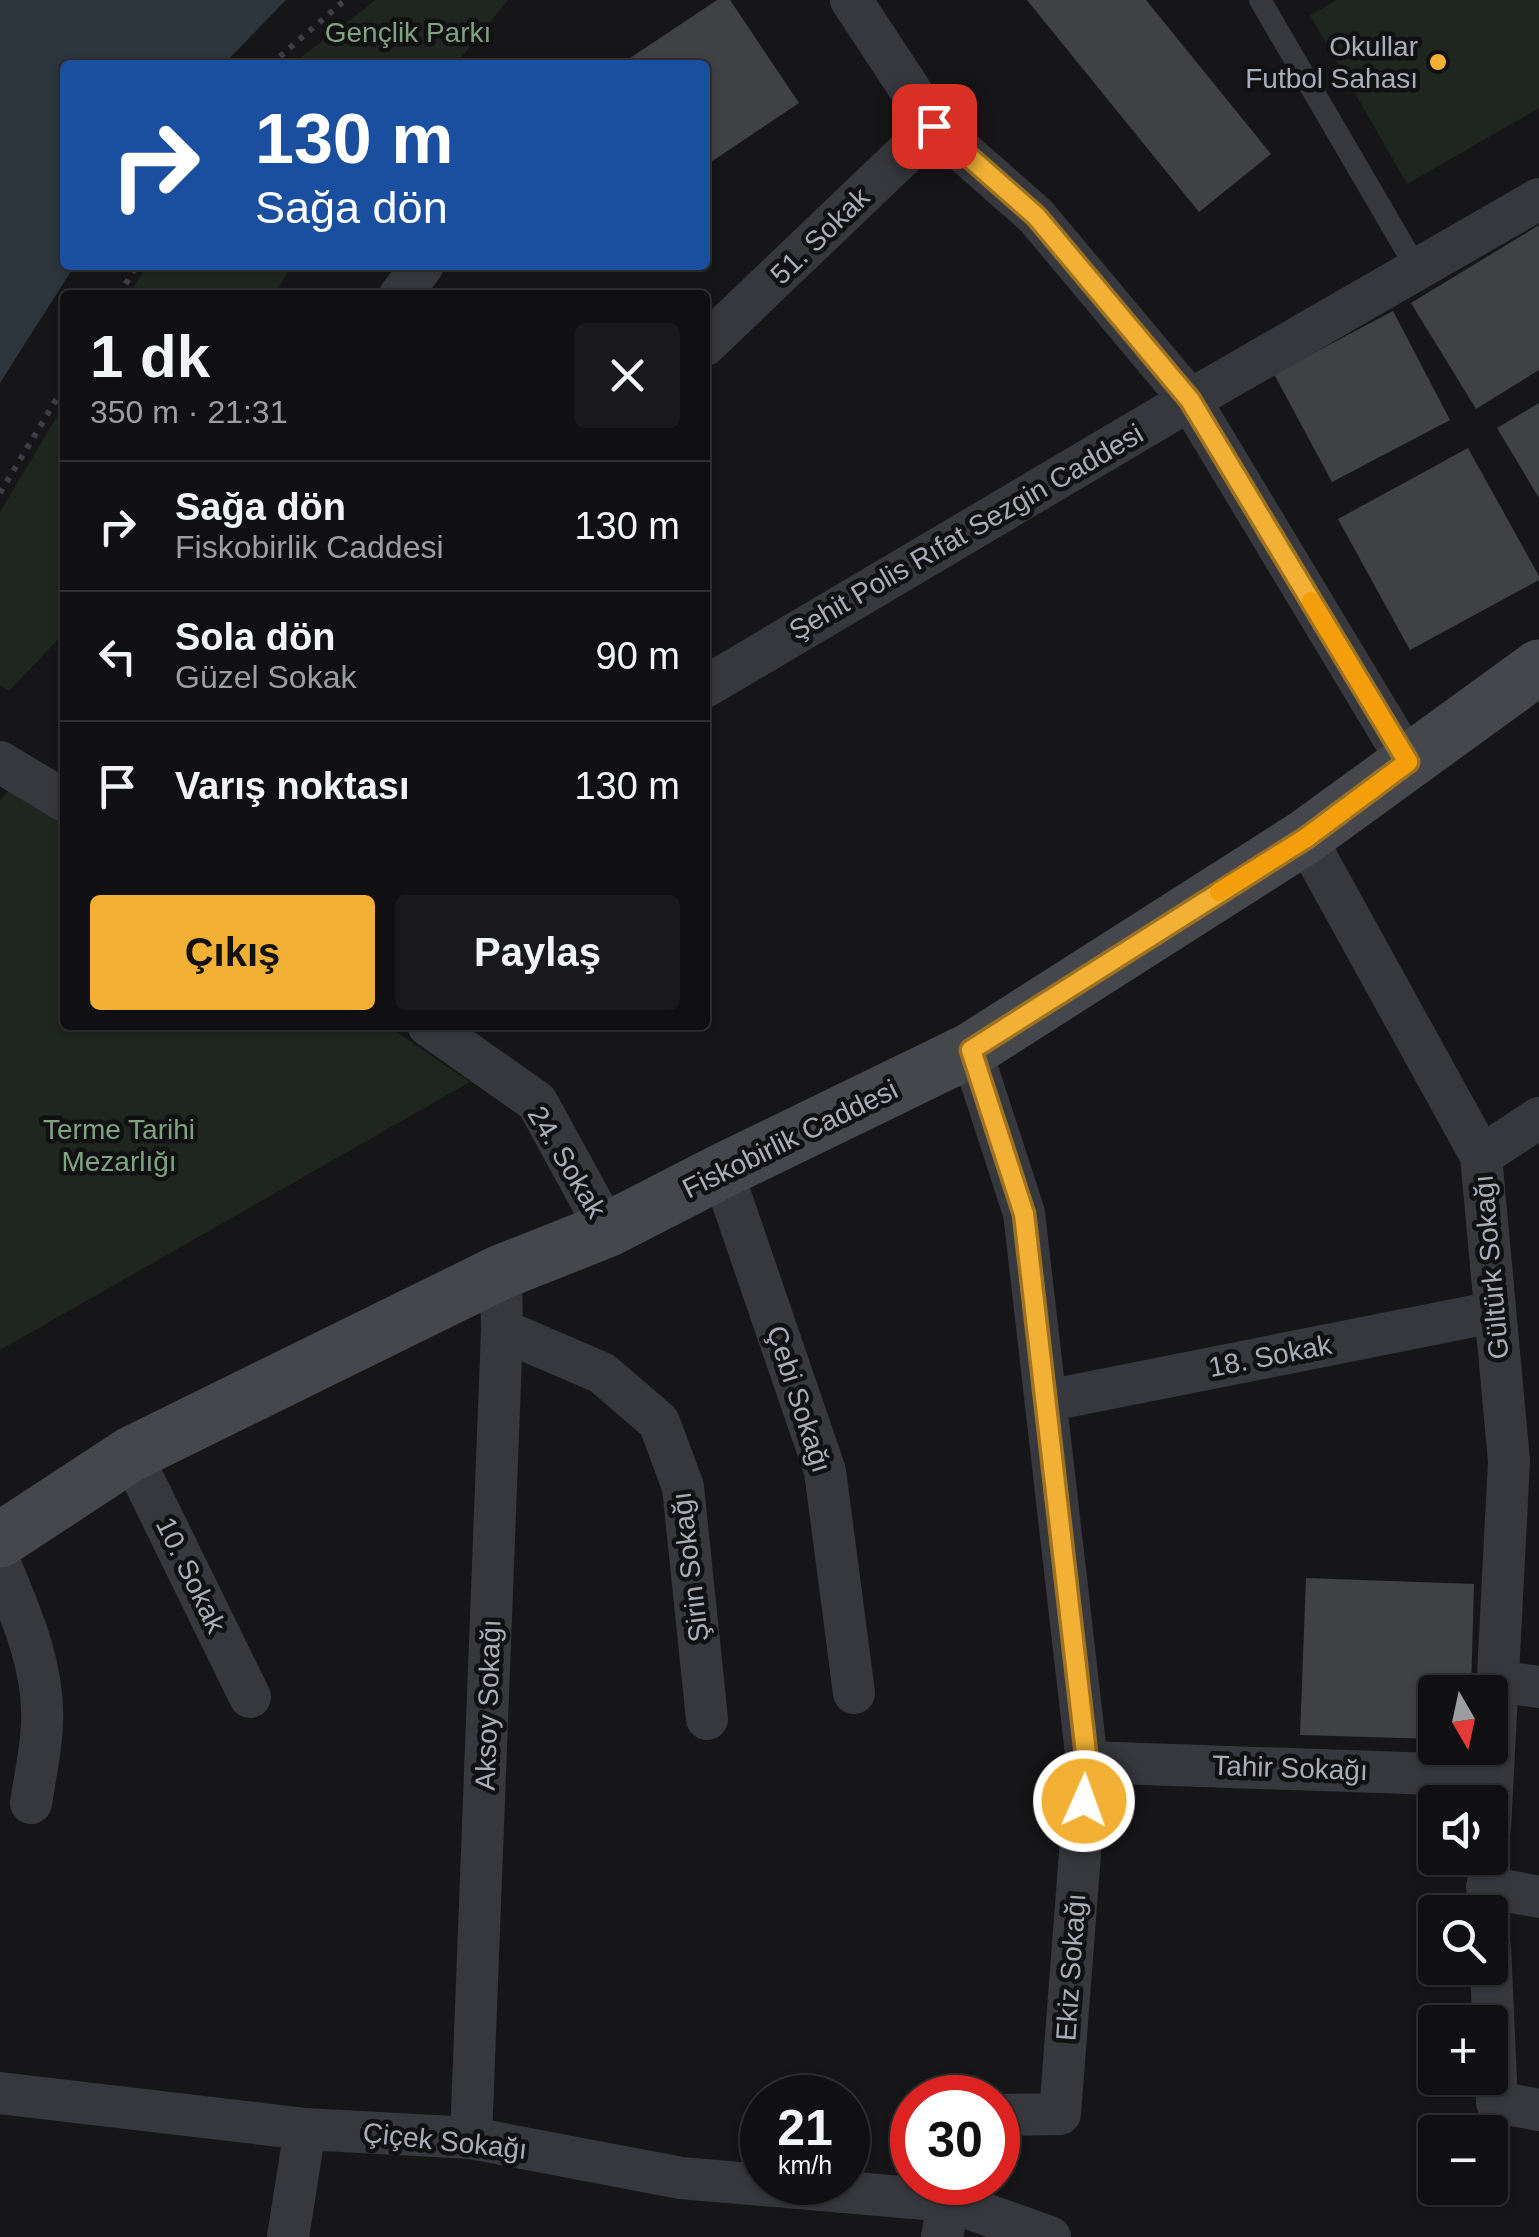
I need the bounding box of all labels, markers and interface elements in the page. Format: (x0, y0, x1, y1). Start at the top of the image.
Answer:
park label: Gençlik Parkı (325, 17, 491, 48)
place label: Okullar Futbol Sahası (1245, 31, 1418, 94)
marker: Okullar Futbol Sahası (1427, 51, 1449, 73)
pin (892, 84, 977, 169)
icon: arrive (907, 99, 962, 154)
icon: right (90, 100, 220, 230)
text: 130 m (255, 100, 453, 178)
street label: 51. Sokak (764, 181, 876, 290)
text: Sağa dön (255, 182, 448, 233)
text: 1 dk (90, 323, 210, 390)
button: close (575, 323, 680, 428)
text: 350 m · 21:31 (90, 394, 287, 430)
street label: Şehit Polis Rıfat Sezgin Caddesi (784, 418, 1148, 646)
text: Sağa dön (175, 486, 346, 528)
icon: right (90, 499, 145, 554)
text: 130 m (574, 505, 680, 547)
text: Fiskobirlik Caddesi (175, 529, 444, 565)
text: Sola dön (175, 616, 335, 658)
icon: left (90, 629, 145, 684)
text: 90 m (596, 635, 680, 677)
text: Güzel Sokak (175, 659, 356, 695)
icon: arrive (90, 759, 145, 814)
text: Varış noktası (175, 765, 409, 807)
text: 130 m (574, 765, 680, 807)
button: Çıkış (90, 895, 375, 1010)
button: Paylaş (395, 895, 680, 1010)
street label: Fiskobirlik Caddesi (678, 1074, 902, 1204)
street label: 24. Sokak (522, 1101, 613, 1224)
park label: Terme Tarihi Mezarlığı (43, 1114, 195, 1177)
street label: Gültürk Sokağı (1467, 1173, 1515, 1361)
street label: Çebi Sokağı (761, 1322, 837, 1476)
street label: 18. Sokak (1206, 1329, 1335, 1383)
street label: Şirin Sokağı (665, 1490, 715, 1644)
street label: 10. Sokak (150, 1512, 233, 1639)
street label: Aksoy Sokağı (470, 1619, 506, 1791)
north arrow (1418, 1675, 1508, 1765)
map controls (1418, 1675, 1508, 2205)
position arrow (1032, 1749, 1136, 1853)
street label: Tahir Sokağı (1212, 1750, 1368, 1786)
button: sound (1418, 1785, 1508, 1875)
street label: Ekiz Sokağı (1050, 1892, 1092, 2042)
button: search (1418, 1895, 1508, 1985)
button: + (1418, 2005, 1508, 2095)
speed limit sign: 30 (890, 2075, 1020, 2205)
text: 21 (777, 2100, 833, 2156)
button: − (1418, 2115, 1508, 2205)
street label: Çiçek Sokağı (361, 2117, 529, 2165)
text: km/h (778, 2151, 832, 2179)

